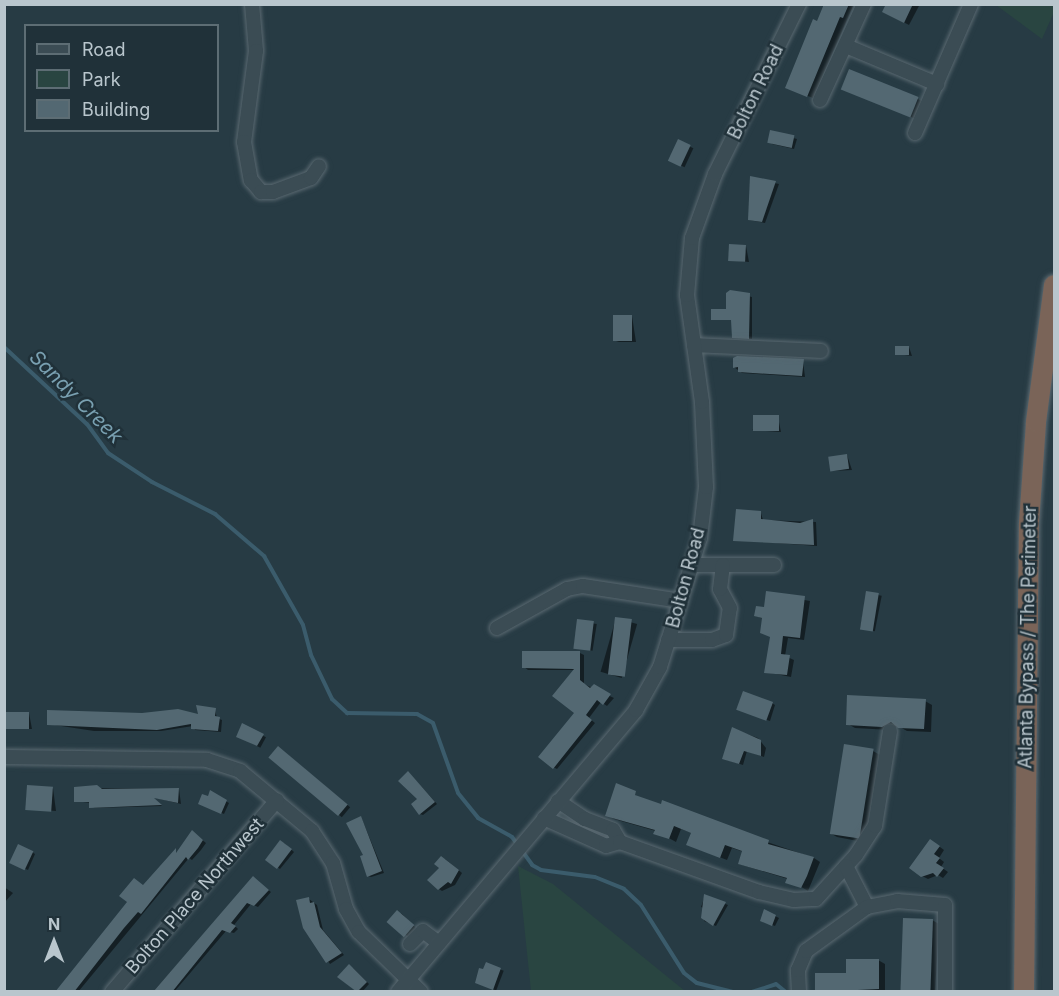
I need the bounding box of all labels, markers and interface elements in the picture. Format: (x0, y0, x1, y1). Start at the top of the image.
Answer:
legend (24, 24, 219, 132)
text: Road (82, 39, 125, 60)
street label: Bolton Road (724, 41, 788, 143)
text: Park (82, 69, 121, 90)
text: Building (82, 99, 150, 120)
water label: Sandy Creek (24, 345, 128, 449)
street label: Atlanta Bypass / The Perimeter (1015, 505, 1041, 769)
street label: Bolton Road (662, 526, 710, 630)
street label: Bolton Place Northwest (121, 814, 269, 978)
north arrow (24, 912, 84, 972)
text: N (48, 914, 60, 934)

